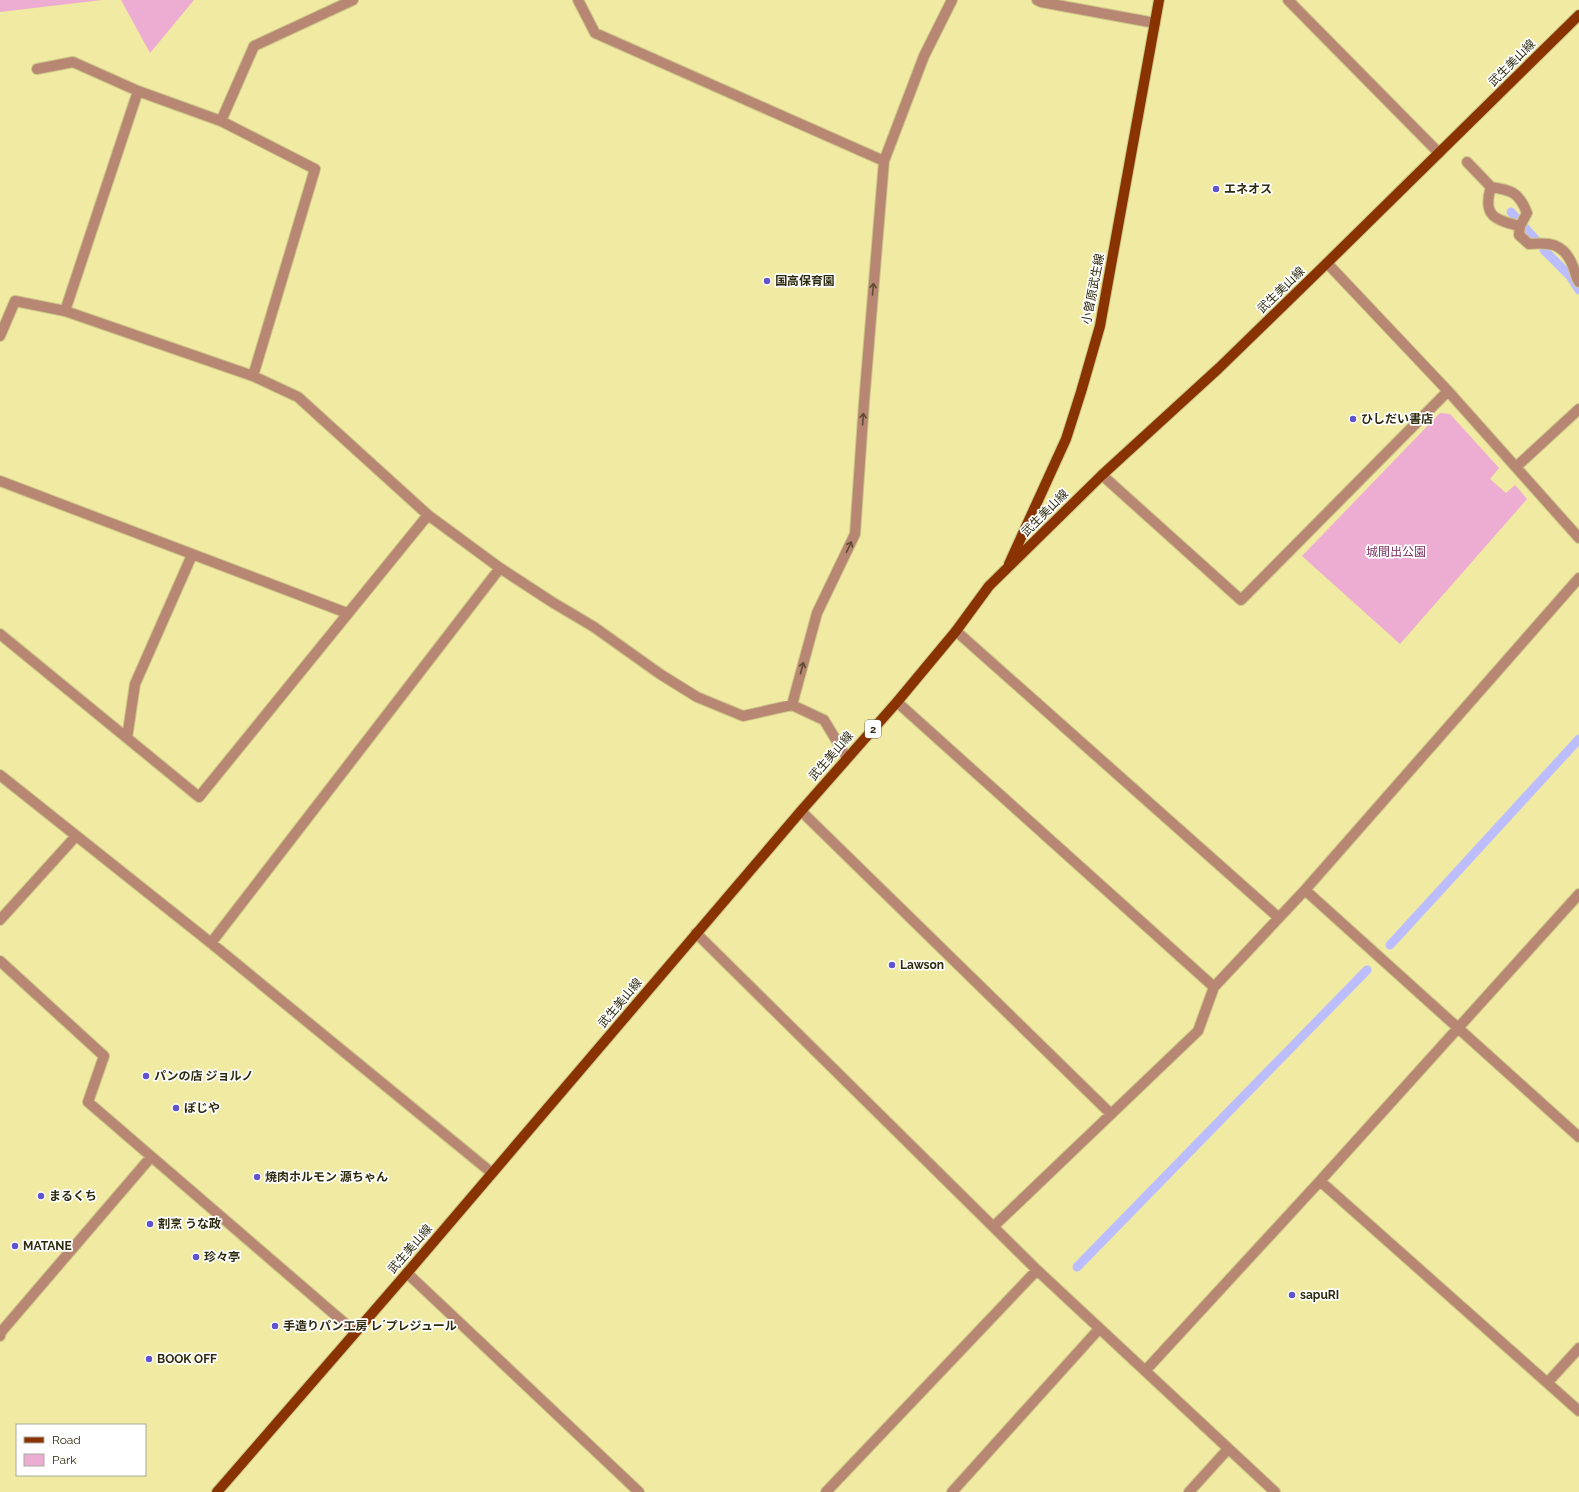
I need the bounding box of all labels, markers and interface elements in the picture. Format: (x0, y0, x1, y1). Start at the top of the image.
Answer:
street label: 武生美山線 (1486, 37, 1538, 89)
place label: エネオス (1224, 182, 1272, 196)
marker: エネオス (1211, 184, 1221, 194)
street label: 小曽原武生線 (1079, 252, 1107, 326)
street label: 武生美山線 (1255, 264, 1307, 316)
place label: 国高保育園 (775, 274, 835, 288)
marker: 国高保育園 (762, 276, 772, 286)
one-way arrow (870, 283, 877, 296)
place label: ひしだい書店 (1361, 412, 1433, 426)
one-way arrow (859, 413, 867, 426)
marker: ひしだい書店 (1348, 414, 1358, 424)
street label: 武生美山線 (1019, 487, 1071, 539)
one-way arrow (846, 541, 853, 553)
park label: 城間出公園 (1366, 545, 1426, 559)
one-way arrow (799, 662, 806, 675)
road number: 2 (865, 720, 881, 738)
street label: 武生美山線 (806, 729, 856, 783)
place label: Lawson (900, 958, 944, 972)
marker: Lawson (887, 960, 897, 970)
street label: 武生美山線 (595, 976, 645, 1030)
place label: パンの店 ジョルノ (154, 1069, 253, 1083)
marker: パンの店 ジョルノ (141, 1071, 151, 1081)
place label: ぽじや (184, 1101, 220, 1115)
marker: ぽじや (171, 1103, 181, 1113)
place label: 焼肉ホルモン 源ちゃん (265, 1170, 388, 1184)
marker: 焼肉ホルモン 源ちゃん (252, 1172, 262, 1182)
place label: まるくち (49, 1189, 97, 1203)
marker: まるくち (36, 1191, 46, 1201)
place label: 割烹 うな政 (158, 1217, 221, 1231)
marker: 割烹 うな政 (145, 1219, 155, 1229)
street label: 武生美山線 (385, 1222, 435, 1276)
place label: MATANE (23, 1239, 72, 1253)
marker: MATANE (10, 1241, 20, 1251)
place label: 珍々亭 (204, 1250, 240, 1264)
marker: 珍々亭 (191, 1252, 201, 1262)
place label: sapuRI (1300, 1288, 1339, 1302)
marker: sapuRI (1287, 1290, 1297, 1300)
place label: 手造りパン工房 レ´プレジュール (283, 1319, 457, 1333)
marker: 手造りパン工房 レ´プレジュール (270, 1321, 280, 1331)
place label: BOOK OFF (157, 1352, 217, 1366)
marker: BOOK OFF (144, 1354, 154, 1364)
legend (16, 1424, 146, 1476)
text: Road (52, 1433, 81, 1447)
text: Park (52, 1453, 77, 1467)

